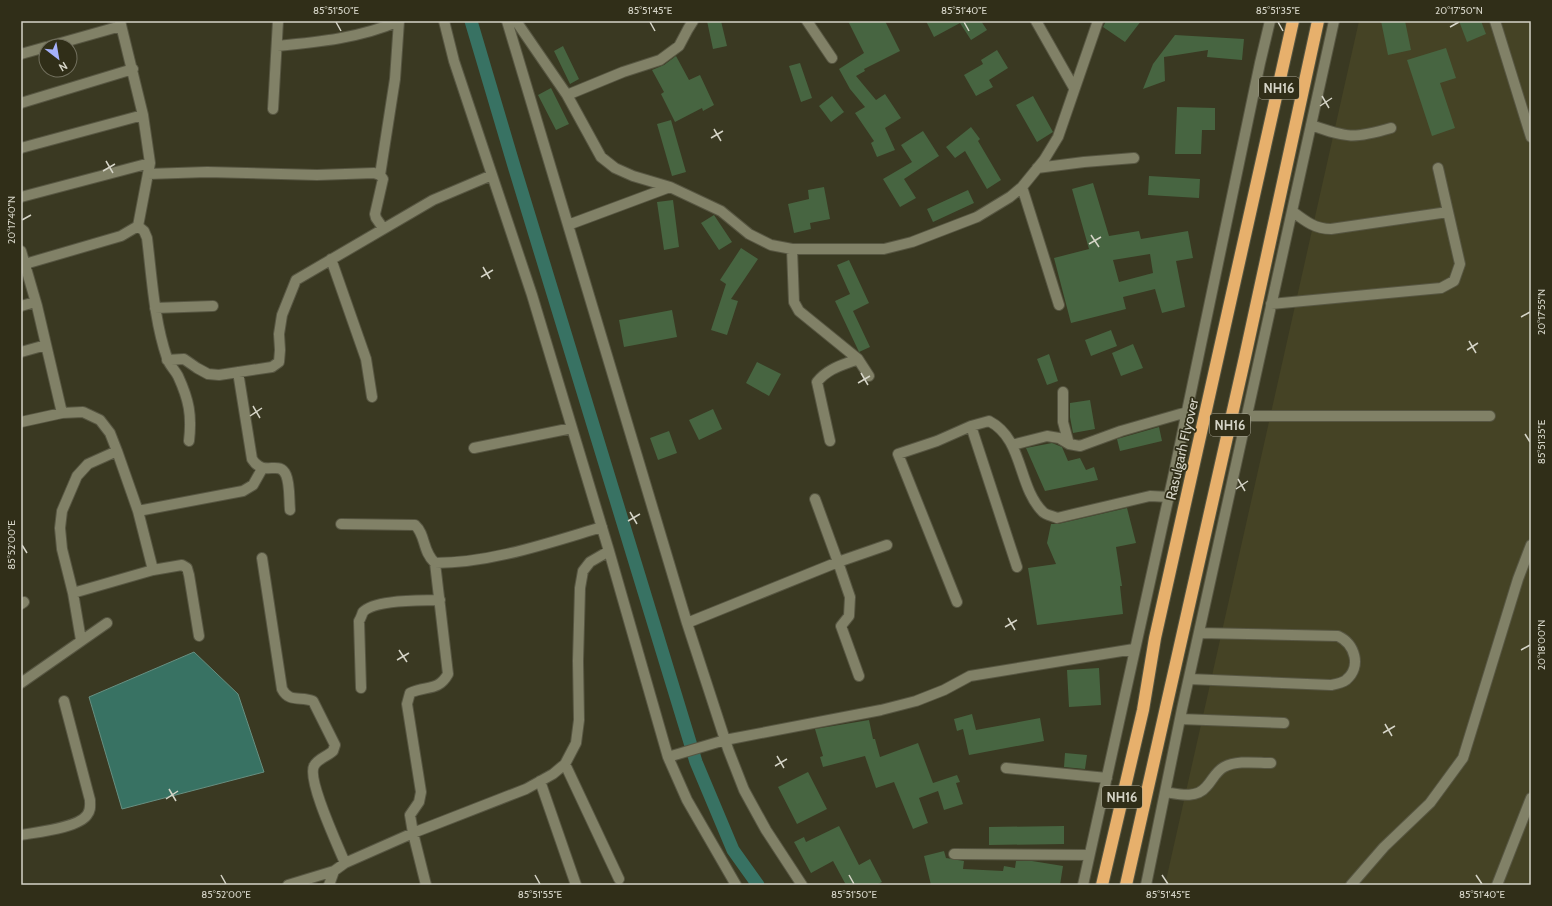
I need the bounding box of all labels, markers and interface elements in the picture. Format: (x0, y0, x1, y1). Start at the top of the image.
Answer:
text: 85°51'50"E (313, 4, 359, 17)
text: 85°51'45"E (628, 4, 673, 17)
text: 85°51'40"E (941, 4, 988, 17)
text: 85°51'35"E (1256, 4, 1301, 17)
text: 20°17'50"N (1435, 4, 1483, 17)
north arrow (38, 38, 78, 78)
text: N (56, 59, 70, 75)
road number: NH16 (1259, 77, 1299, 99)
text: 20°17'40"N (5, 196, 18, 244)
text: 20°17'55"N (1535, 289, 1548, 335)
street label: Rasulgarh Flyover (1162, 396, 1203, 502)
road number: NH16 (1210, 414, 1250, 436)
text: 85°51'35"E (1535, 419, 1548, 464)
text: 85°52'00"E (5, 520, 18, 570)
text: 20°18'00"N (1535, 620, 1548, 670)
road number: NH16 (1102, 786, 1142, 808)
text: 85°52'00"E (201, 888, 251, 901)
text: 85°51'55"E (518, 888, 563, 901)
text: 85°51'50"E (831, 888, 877, 901)
text: 85°51'45"E (1146, 888, 1191, 901)
text: 85°51'40"E (1459, 888, 1506, 901)

